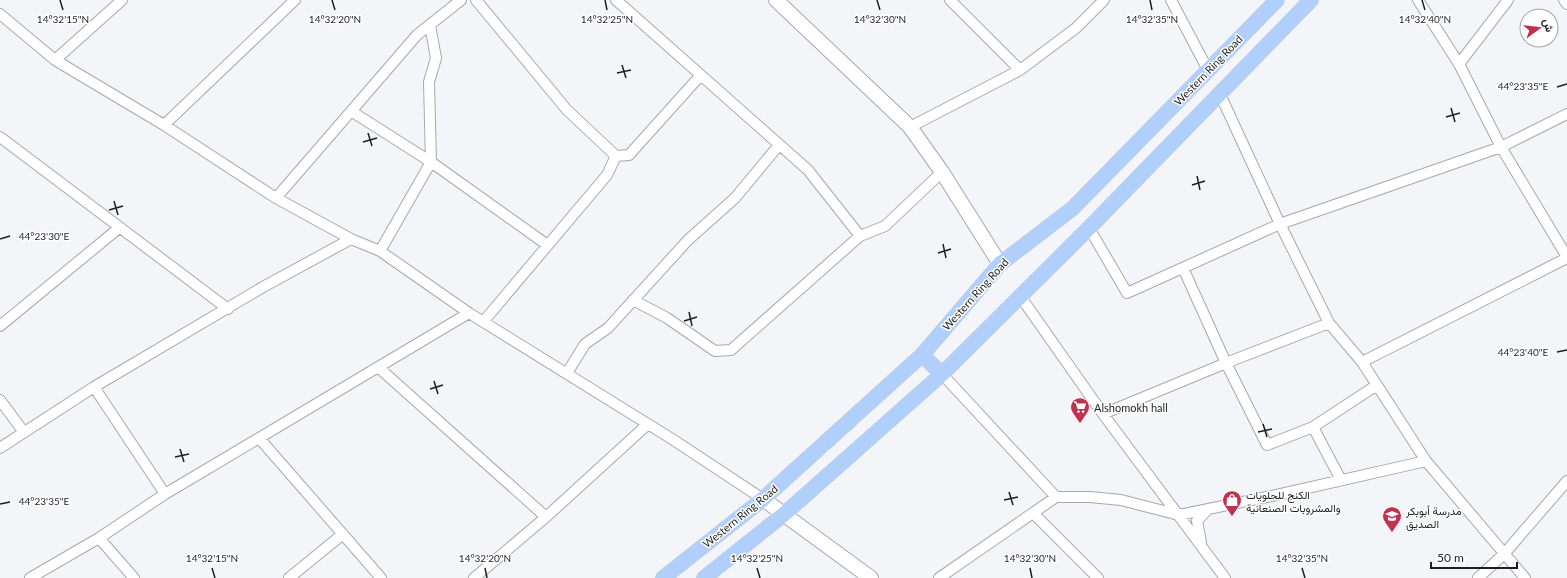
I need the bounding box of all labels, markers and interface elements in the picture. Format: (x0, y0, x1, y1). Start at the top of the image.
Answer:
north arrow (1519, 8, 1559, 48)
text: 14°32'15"N (37, 13, 89, 25)
text: 14°32'20"N (309, 13, 361, 25)
text: 14°32'25"N (581, 13, 633, 25)
text: 14°32'30"N (854, 13, 906, 25)
text: 14°32'35"N (1126, 13, 1178, 25)
text: 14°32'40"N (1399, 13, 1451, 25)
text: ش (1540, 17, 1557, 34)
street label: Western Ring Road (1171, 32, 1245, 108)
text: 44°23'35"E (1498, 80, 1548, 92)
text: 44°23'30"E (19, 230, 69, 242)
street label: Western Ring Road (939, 255, 1011, 333)
text: 44°23'40"E (1498, 346, 1548, 358)
supermarket icon: Alshomokh hall (1069, 396, 1091, 424)
place label: Alshomokh hall (1094, 401, 1168, 414)
street label: Western Ring Road (700, 482, 780, 550)
place label: الكنج للحلويات والمشروبات الصنعانية (1246, 488, 1341, 515)
shop icon: الكنج للحلويات والمشروبات الصنعانية (1221, 489, 1243, 517)
text: 44°23'35"E (19, 495, 69, 507)
place label: مدرسة أبوبكر الصديق (1405, 504, 1462, 531)
school or university icon: مدرسة أبوبكر الصديق (1381, 505, 1403, 533)
scale bar (1431, 544, 1517, 570)
text: 50 m (1437, 550, 1464, 565)
text: 14°32'15"N (186, 552, 238, 564)
text: 14°32'20"N (459, 552, 511, 564)
text: 14°32'25"N (731, 552, 783, 564)
text: 14°32'30"N (1004, 552, 1056, 564)
text: 14°32'35"N (1276, 552, 1328, 564)

